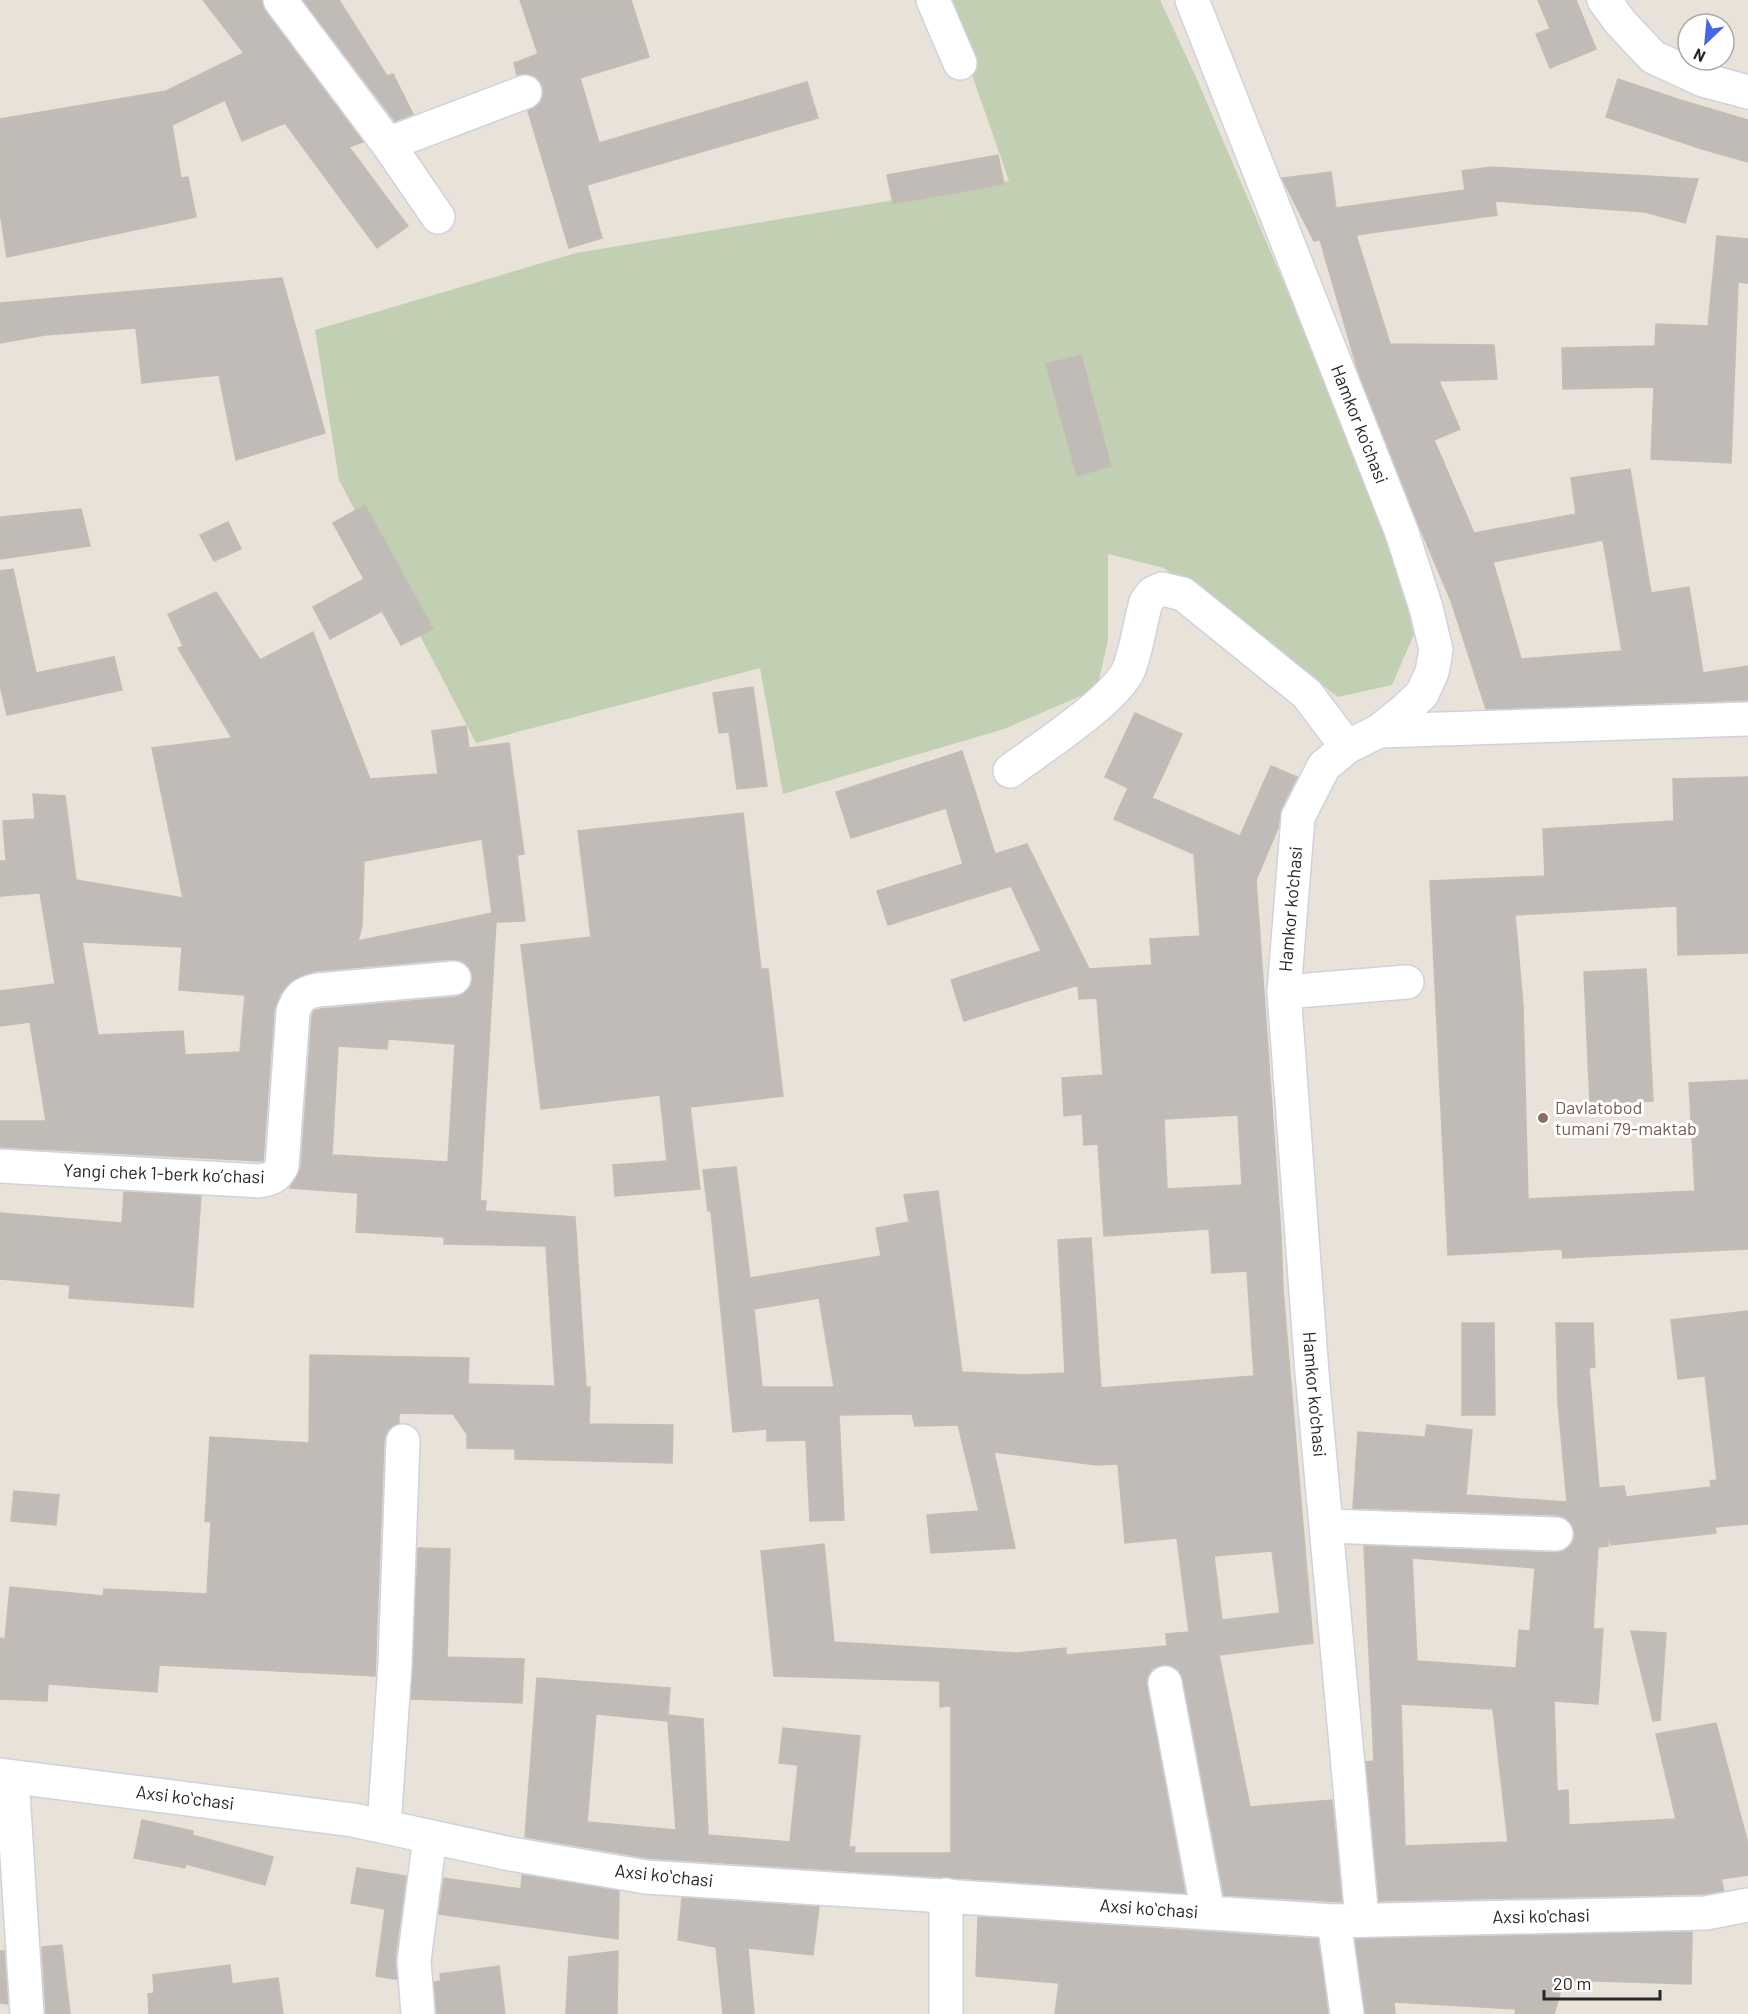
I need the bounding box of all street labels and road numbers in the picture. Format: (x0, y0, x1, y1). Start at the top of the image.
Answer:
street label: Hamkor ko'chasi (1327, 361, 1393, 486)
street label: Hamkor ko'chasi (1274, 845, 1306, 972)
street label: Yangi chek 1-berk koʼchasi (63, 1158, 265, 1188)
street label: Hamkor ko'chasi (1299, 1331, 1332, 1458)
street label: Axsi koʻchasi (135, 1780, 236, 1814)
street label: Axsi koʻchasi (614, 1859, 714, 1891)
street label: Axsi koʻchasi (1099, 1894, 1199, 1922)
street label: Axsi ko'chasi (1492, 1903, 1590, 1928)

